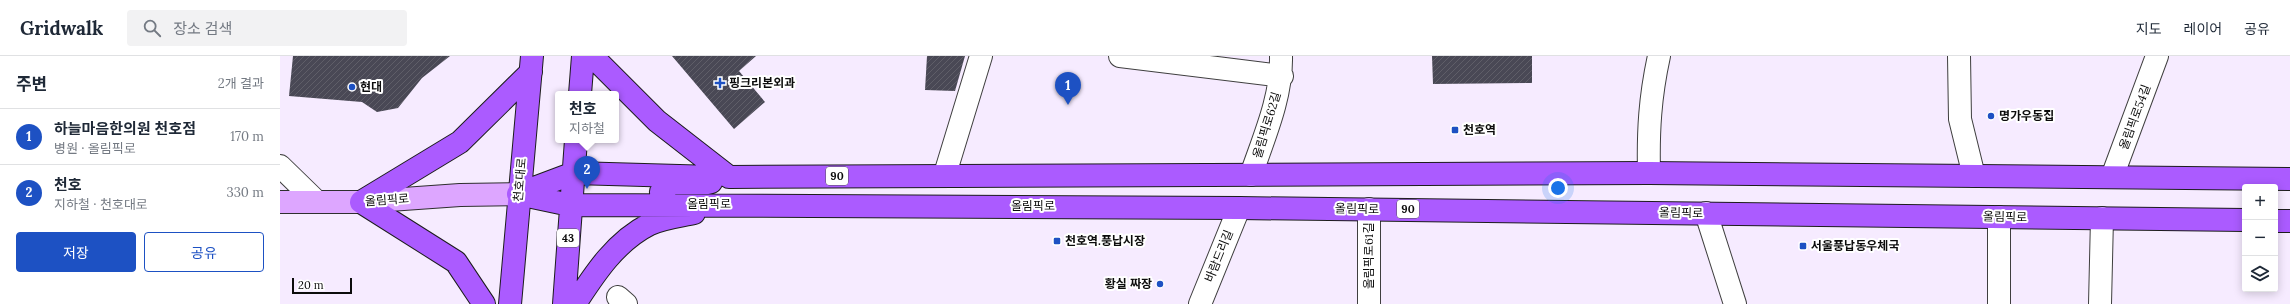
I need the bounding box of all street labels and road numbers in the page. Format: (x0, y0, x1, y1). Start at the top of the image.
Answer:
street label: 올림픽로54길 (2116, 82, 2153, 151)
street label: 올림픽로62길 (1249, 90, 1284, 160)
street label: 천호대로 (510, 157, 529, 203)
road number: 90 (826, 167, 848, 185)
street label: 올림픽로 (364, 190, 410, 209)
street label: 올림픽로 (687, 196, 731, 211)
street label: 올림픽로 (1011, 198, 1055, 213)
road number: 90 (1397, 200, 1419, 218)
street label: 올림픽로 (1335, 201, 1379, 216)
street label: 올림픽로 (1659, 205, 1703, 220)
street label: 올림픽로 (1983, 209, 2027, 224)
street label: 올림픽로61길 (1361, 223, 1376, 289)
street label: 바람드리길 (1201, 227, 1236, 284)
road number: 43 (557, 229, 579, 247)

